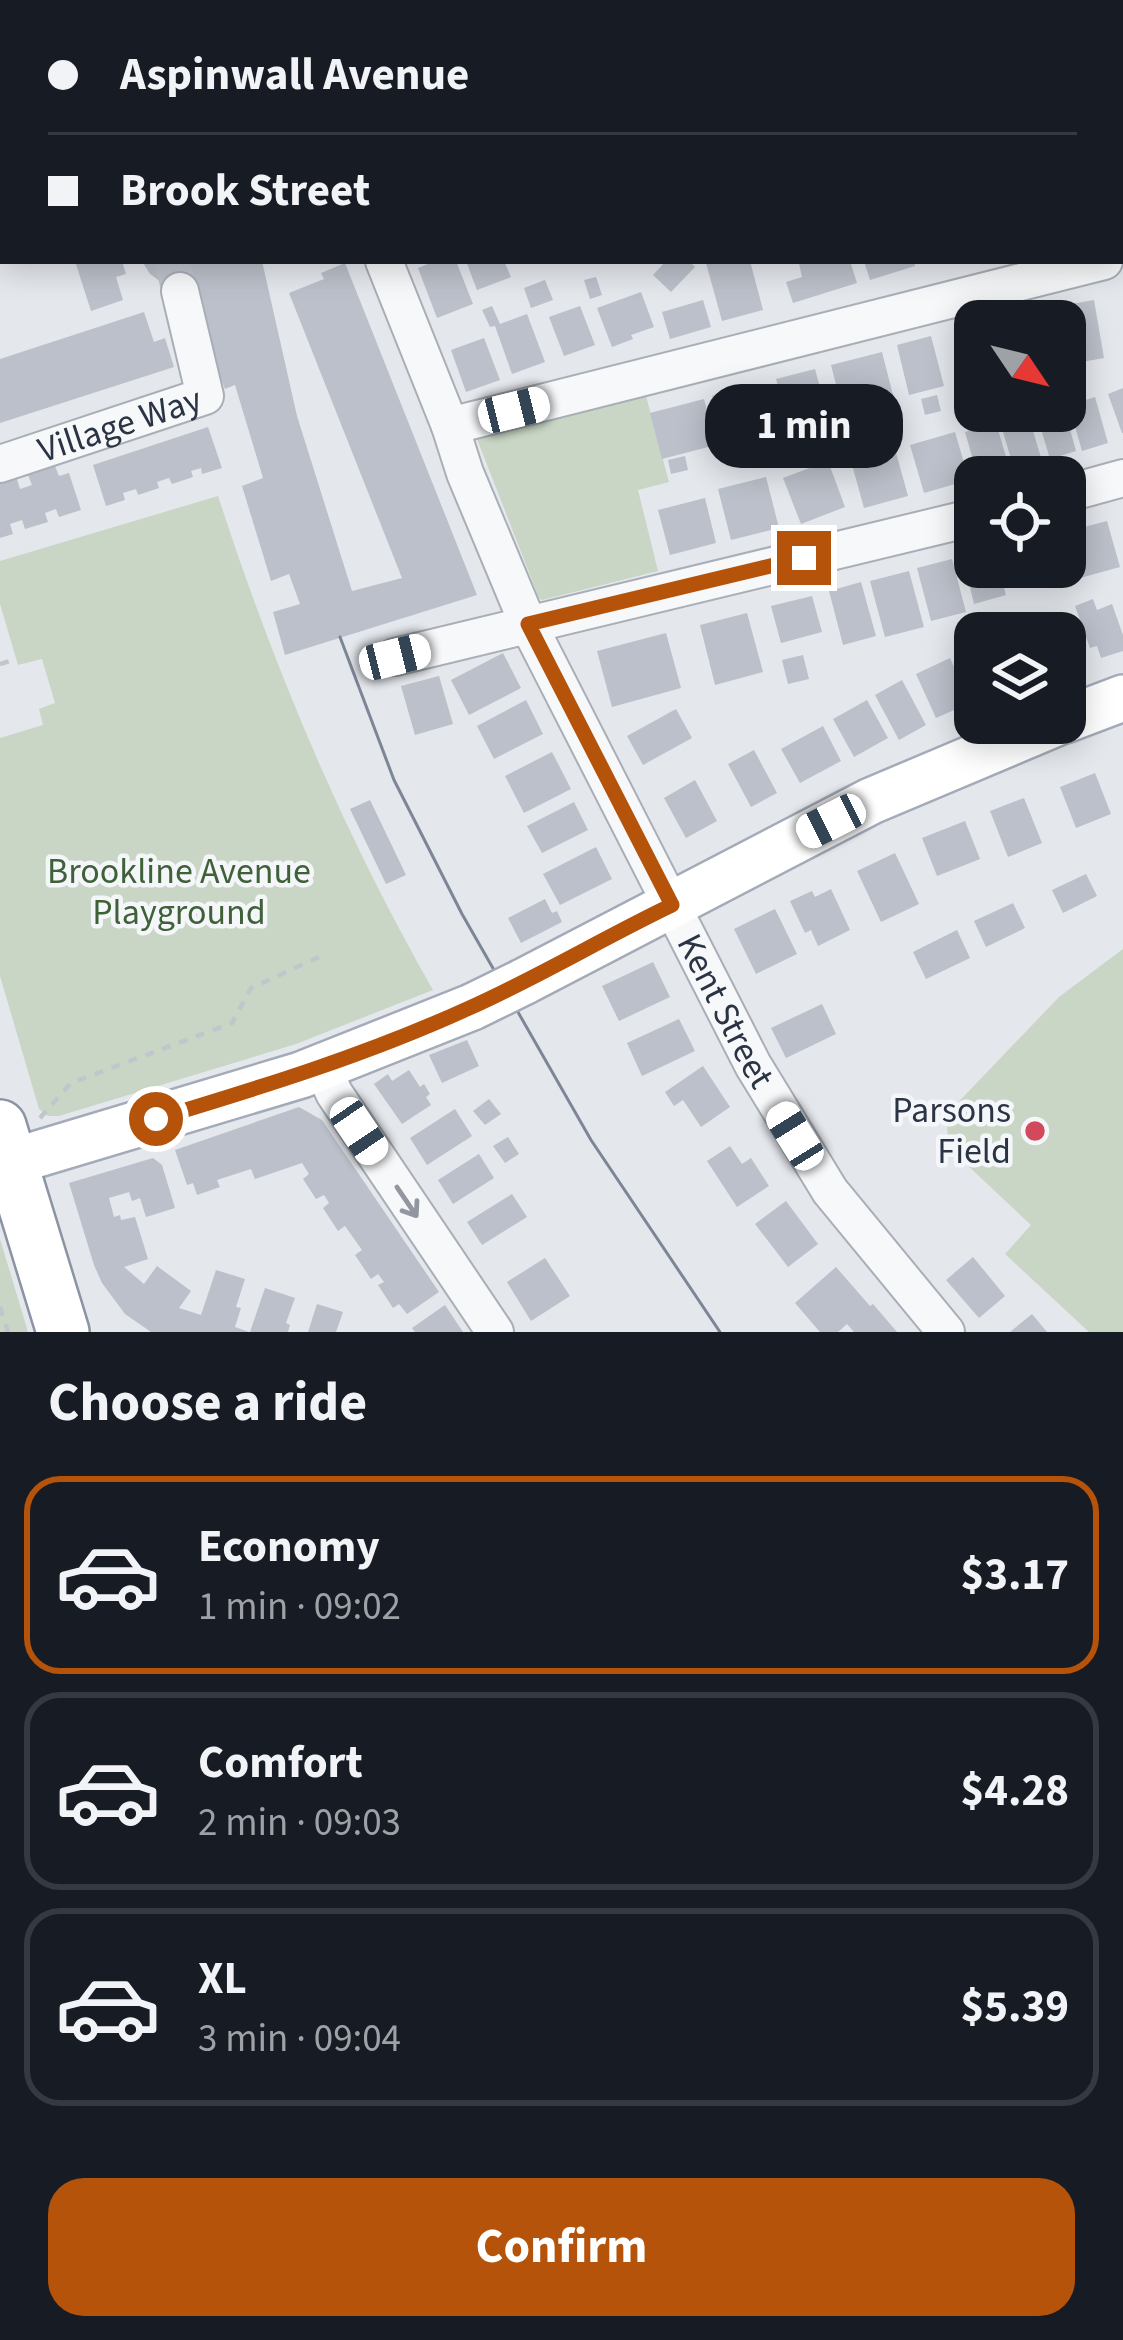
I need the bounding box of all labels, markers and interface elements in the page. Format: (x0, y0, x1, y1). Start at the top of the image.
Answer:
text: Aspinwall Avenue (120, 43, 469, 107)
text: Brook Street (120, 159, 370, 223)
north arrow (954, 300, 1086, 432)
map controls (954, 300, 1086, 744)
street label: Village Way (31, 373, 208, 475)
car (475, 384, 553, 436)
callout: 1 min (705, 384, 903, 468)
text: 1 min (757, 398, 851, 454)
button: locate (954, 456, 1086, 588)
route end (777, 531, 831, 585)
button: layers (954, 612, 1086, 744)
car (356, 631, 434, 683)
car (791, 789, 871, 853)
park label: Brookline Avenue Playground (47, 846, 311, 938)
street label: Kent Street (665, 925, 787, 1098)
place label: Parsons Field (892, 1085, 1011, 1177)
car (324, 1091, 394, 1171)
route start (129, 1092, 183, 1146)
car (761, 1096, 829, 1176)
marker: Parsons Field (1022, 1118, 1048, 1144)
one-way arrow (395, 1184, 420, 1218)
text: Choose a ride (48, 1365, 367, 1442)
text: Economy (198, 1515, 380, 1579)
icon: car (54, 1521, 162, 1629)
text: $3.17 (960, 1543, 1069, 1607)
text: 1 min · 09:02 (198, 1579, 401, 1635)
text: Comfort (198, 1731, 363, 1795)
icon: car (54, 1737, 162, 1845)
text: $4.28 (960, 1759, 1069, 1823)
text: 2 min · 09:03 (198, 1795, 401, 1851)
text: XL (198, 1947, 247, 2011)
icon: car (54, 1953, 162, 2061)
text: $5.39 (960, 1975, 1069, 2039)
text: 3 min · 09:04 (198, 2011, 401, 2067)
button: Confirm (48, 2178, 1075, 2316)

